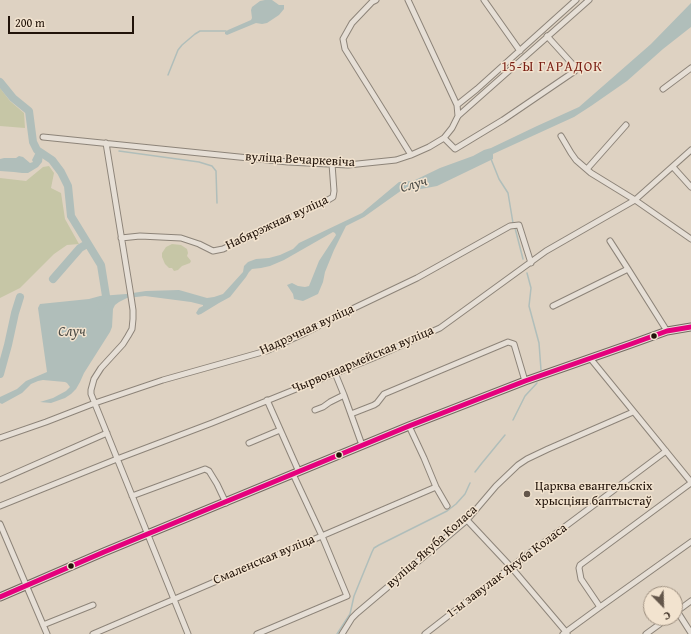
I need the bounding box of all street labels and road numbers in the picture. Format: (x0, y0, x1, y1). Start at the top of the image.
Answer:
street label: вуліца Вечаркевіча (245, 149, 355, 171)
street label: Набярэжная вуліца (223, 192, 331, 254)
street label: Надрэчная вуліца (257, 301, 357, 359)
street label: Чырвонаармейская вуліца (290, 323, 436, 397)
street label: вуліца Якуба Коласа (383, 502, 481, 592)
street label: 1-ы завулак Якуба Коласа (444, 520, 570, 622)
street label: Смаленская вуліца (211, 532, 317, 588)

